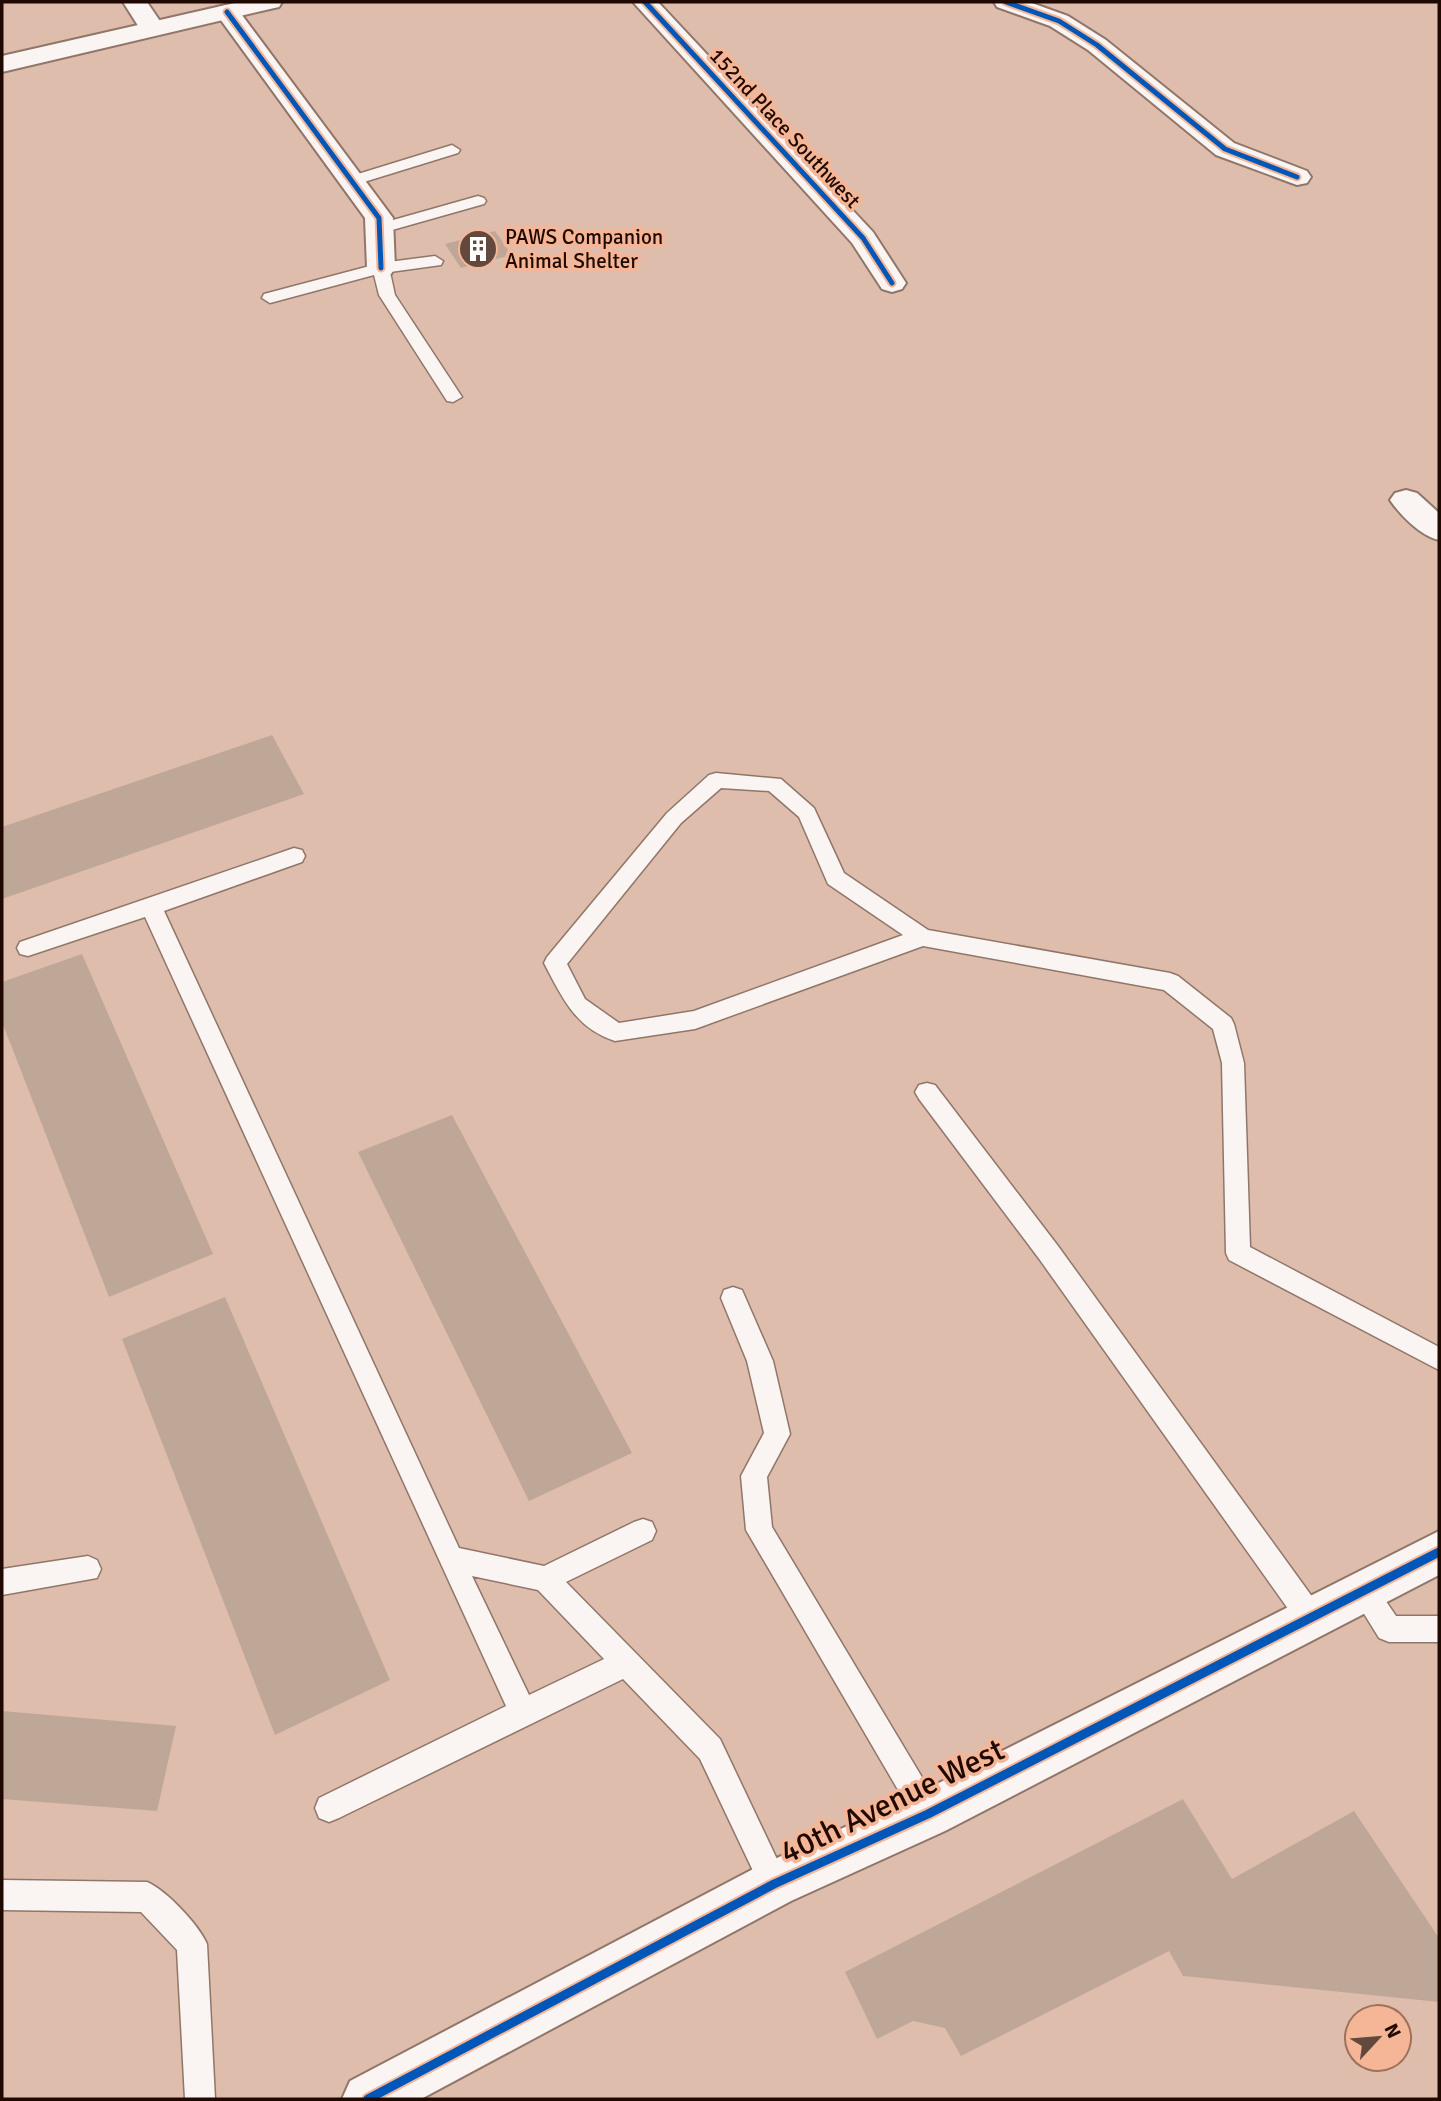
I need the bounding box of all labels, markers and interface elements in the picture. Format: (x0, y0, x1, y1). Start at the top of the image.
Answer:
street label: 152nd Place Southwest (704, 43, 866, 213)
place label: PAWS Companion Animal Shelter (505, 224, 663, 274)
building icon: PAWS Companion Animal Shelter (457, 228, 499, 270)
street label: 40th Avenue West (774, 1730, 1010, 1872)
north arrow (1343, 2003, 1413, 2073)
text: N (1379, 2020, 1406, 2042)

